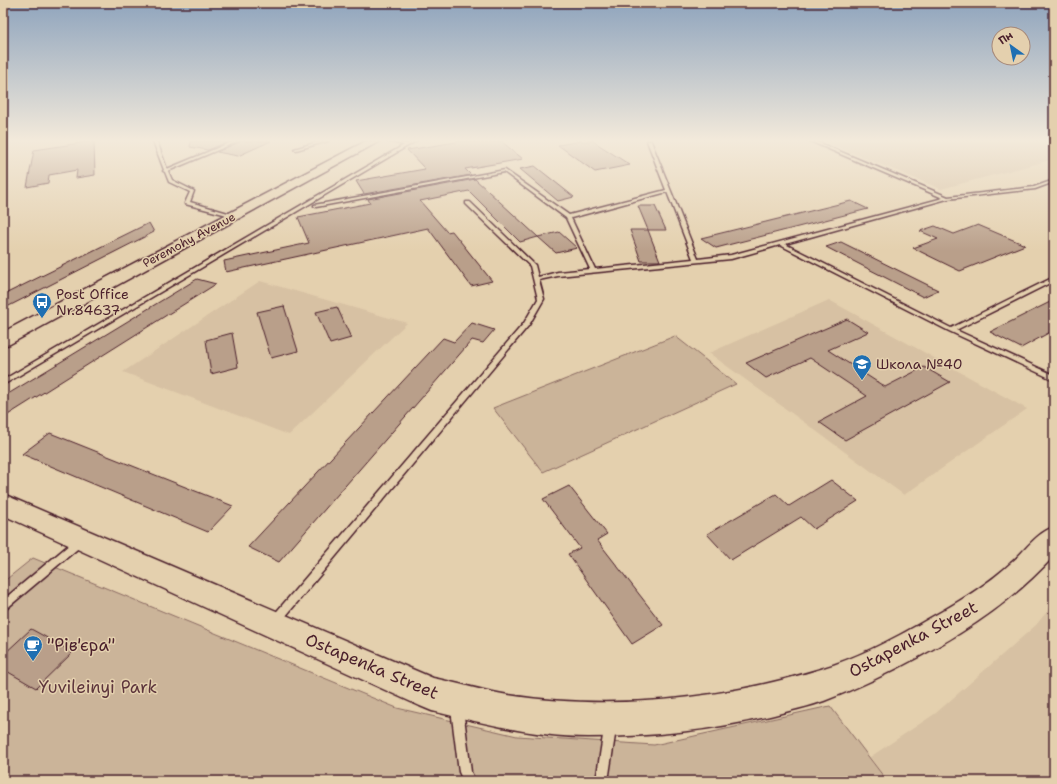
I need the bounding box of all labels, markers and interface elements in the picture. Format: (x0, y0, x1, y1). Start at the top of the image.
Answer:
north arrow (991, 26, 1031, 66)
text: Пн (996, 28, 1016, 48)
street label: Peremohy Avenue (140, 209, 238, 271)
place label: Post Office Nr.84637 (56, 285, 129, 319)
bus stop icon: Post Office Nr.84637 (31, 291, 53, 319)
school or university icon: Школа №40 (851, 353, 873, 381)
place label: Школа №40 (876, 355, 963, 373)
street label: Ostapenka Street (845, 596, 981, 682)
street label: Ostapenka Street (302, 628, 442, 704)
cafe icon: "Рів'єра" (22, 634, 44, 662)
place label: "Рів'єра" (47, 634, 115, 656)
park label: Yuvileinyi Park (39, 676, 157, 698)

